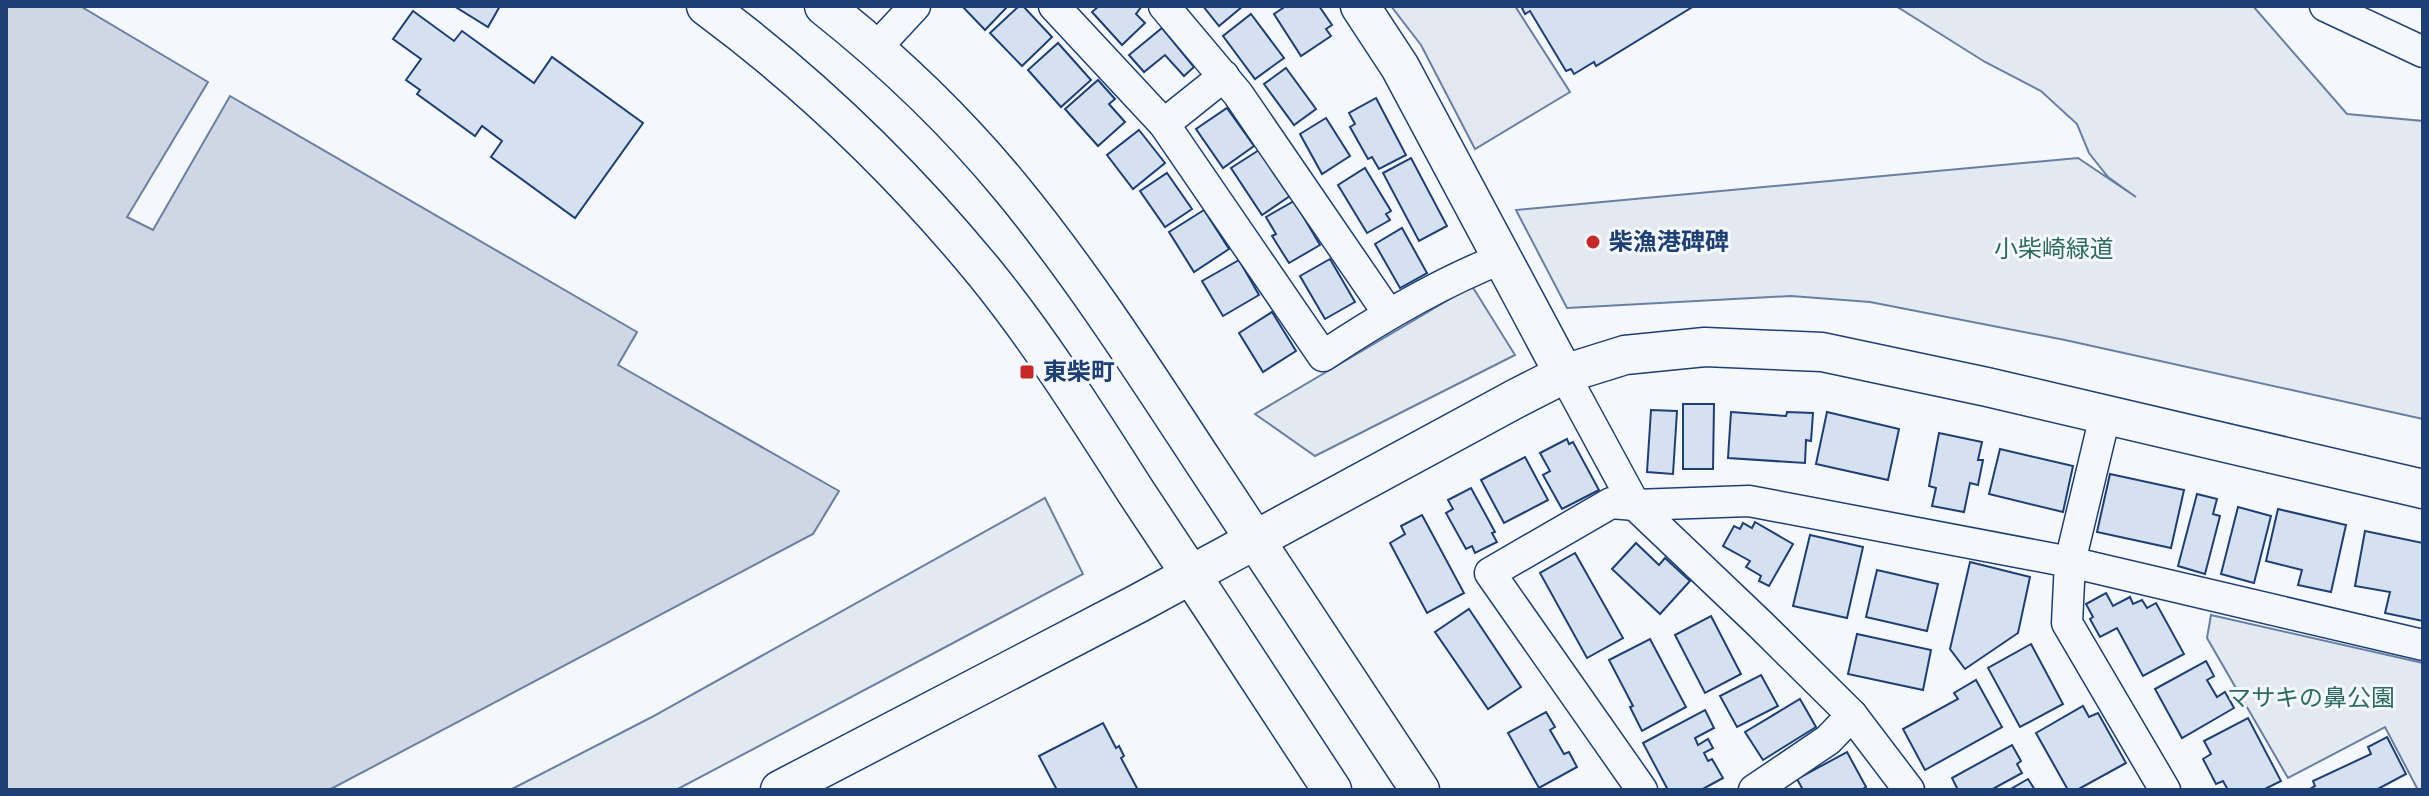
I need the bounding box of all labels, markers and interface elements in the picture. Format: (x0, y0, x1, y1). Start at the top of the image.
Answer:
place label: 柴漁港碑碑 (1609, 228, 1729, 255)
marker: 柴漁港碑碑 (1584, 233, 1602, 251)
park label: 小柴崎緑道 (1994, 235, 2114, 262)
place label: 東柴町 (1043, 358, 1115, 385)
marker: 東柴町 (1018, 363, 1036, 381)
park label: マサキの鼻公園 (2227, 684, 2395, 711)

